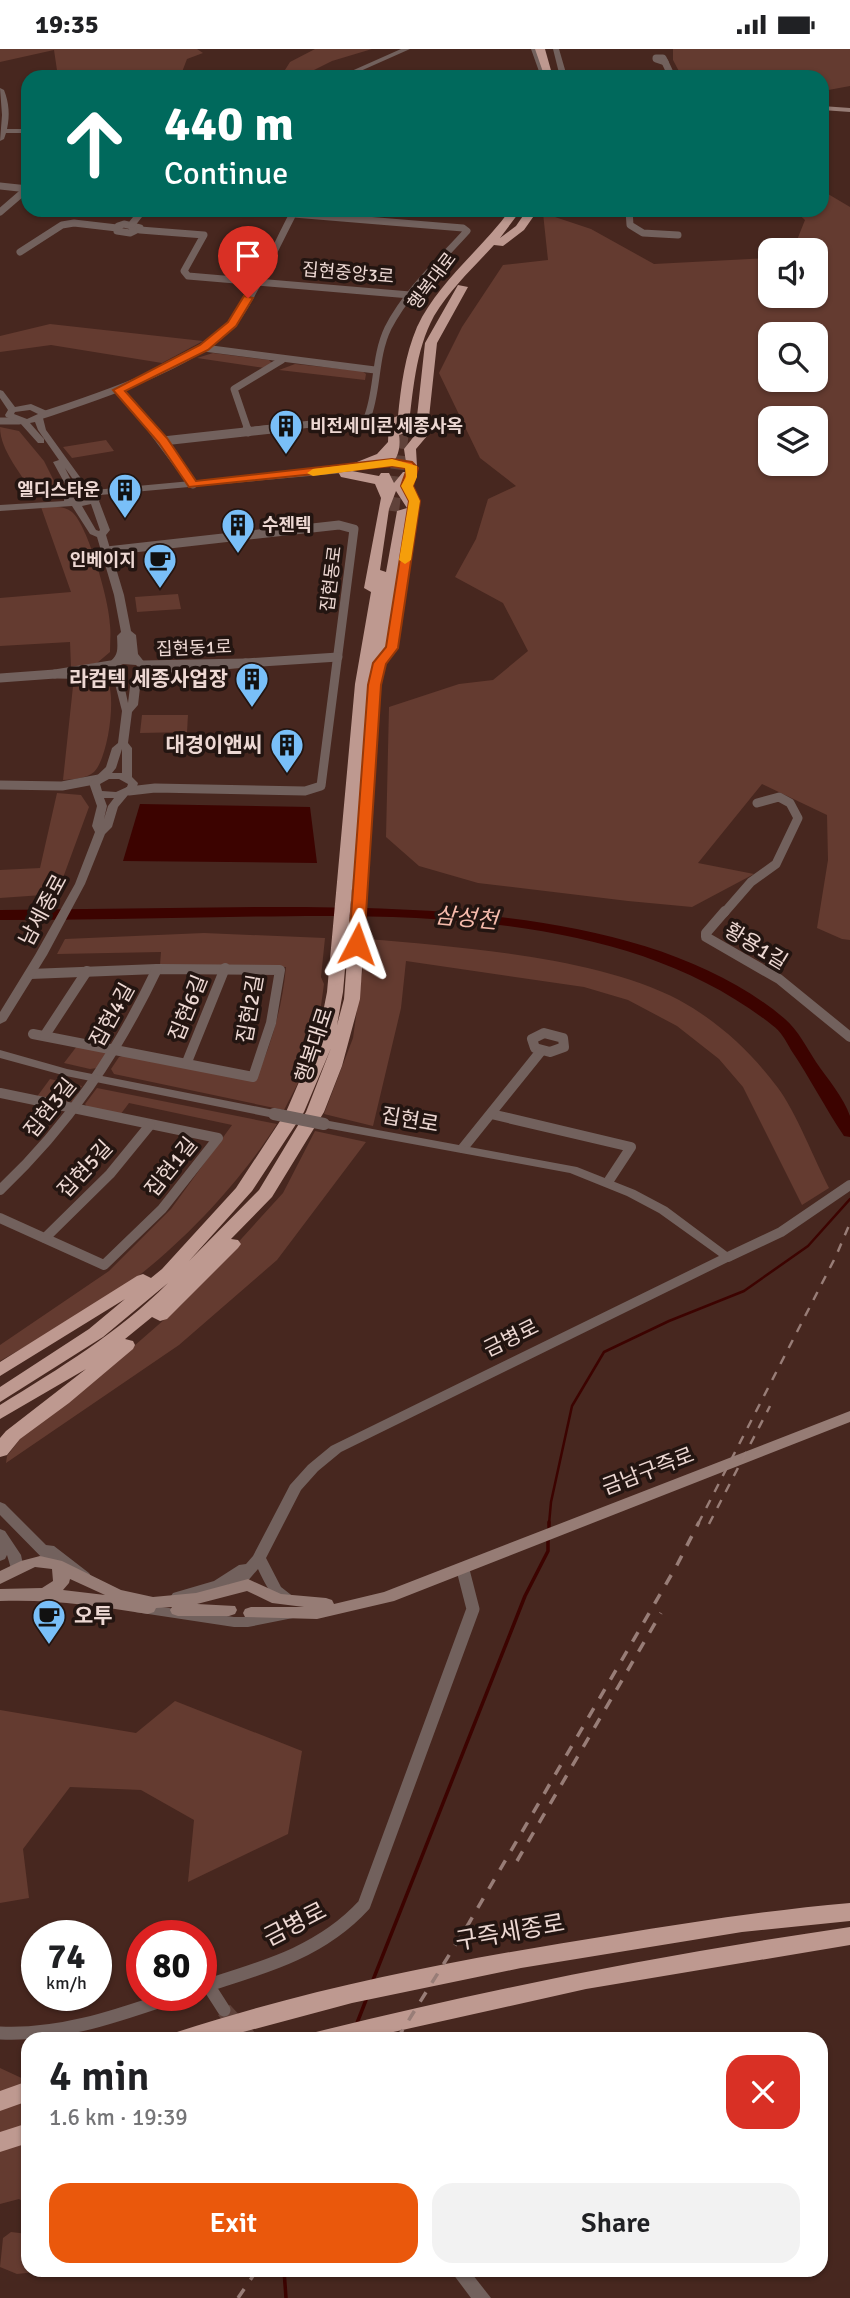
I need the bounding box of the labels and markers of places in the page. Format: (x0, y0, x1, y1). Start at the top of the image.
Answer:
pin (218, 226, 278, 298)
building icon: 비전세미콘 세종사옥 (267, 407, 305, 456)
place label: 비전세미콘 세종사옥 (310, 415, 463, 437)
building icon: 엘디스타운 (106, 471, 144, 520)
place label: 엘디스타운 (17, 479, 100, 501)
building icon: 수젠텍 (219, 506, 257, 555)
place label: 수젠텍 (262, 514, 312, 536)
cafe icon: 인베이지 (141, 541, 179, 590)
place label: 인베이지 (70, 549, 136, 571)
building icon: 라컴텍 세종사업장 (233, 660, 271, 709)
place label: 라컴텍 세종사업장 (69, 666, 228, 692)
building icon: 대경이앤씨 (268, 726, 306, 775)
place label: 대경이앤씨 (165, 732, 262, 758)
cafe icon: 오투 (30, 1597, 68, 1646)
place label: 오투 (74, 1603, 113, 1629)

